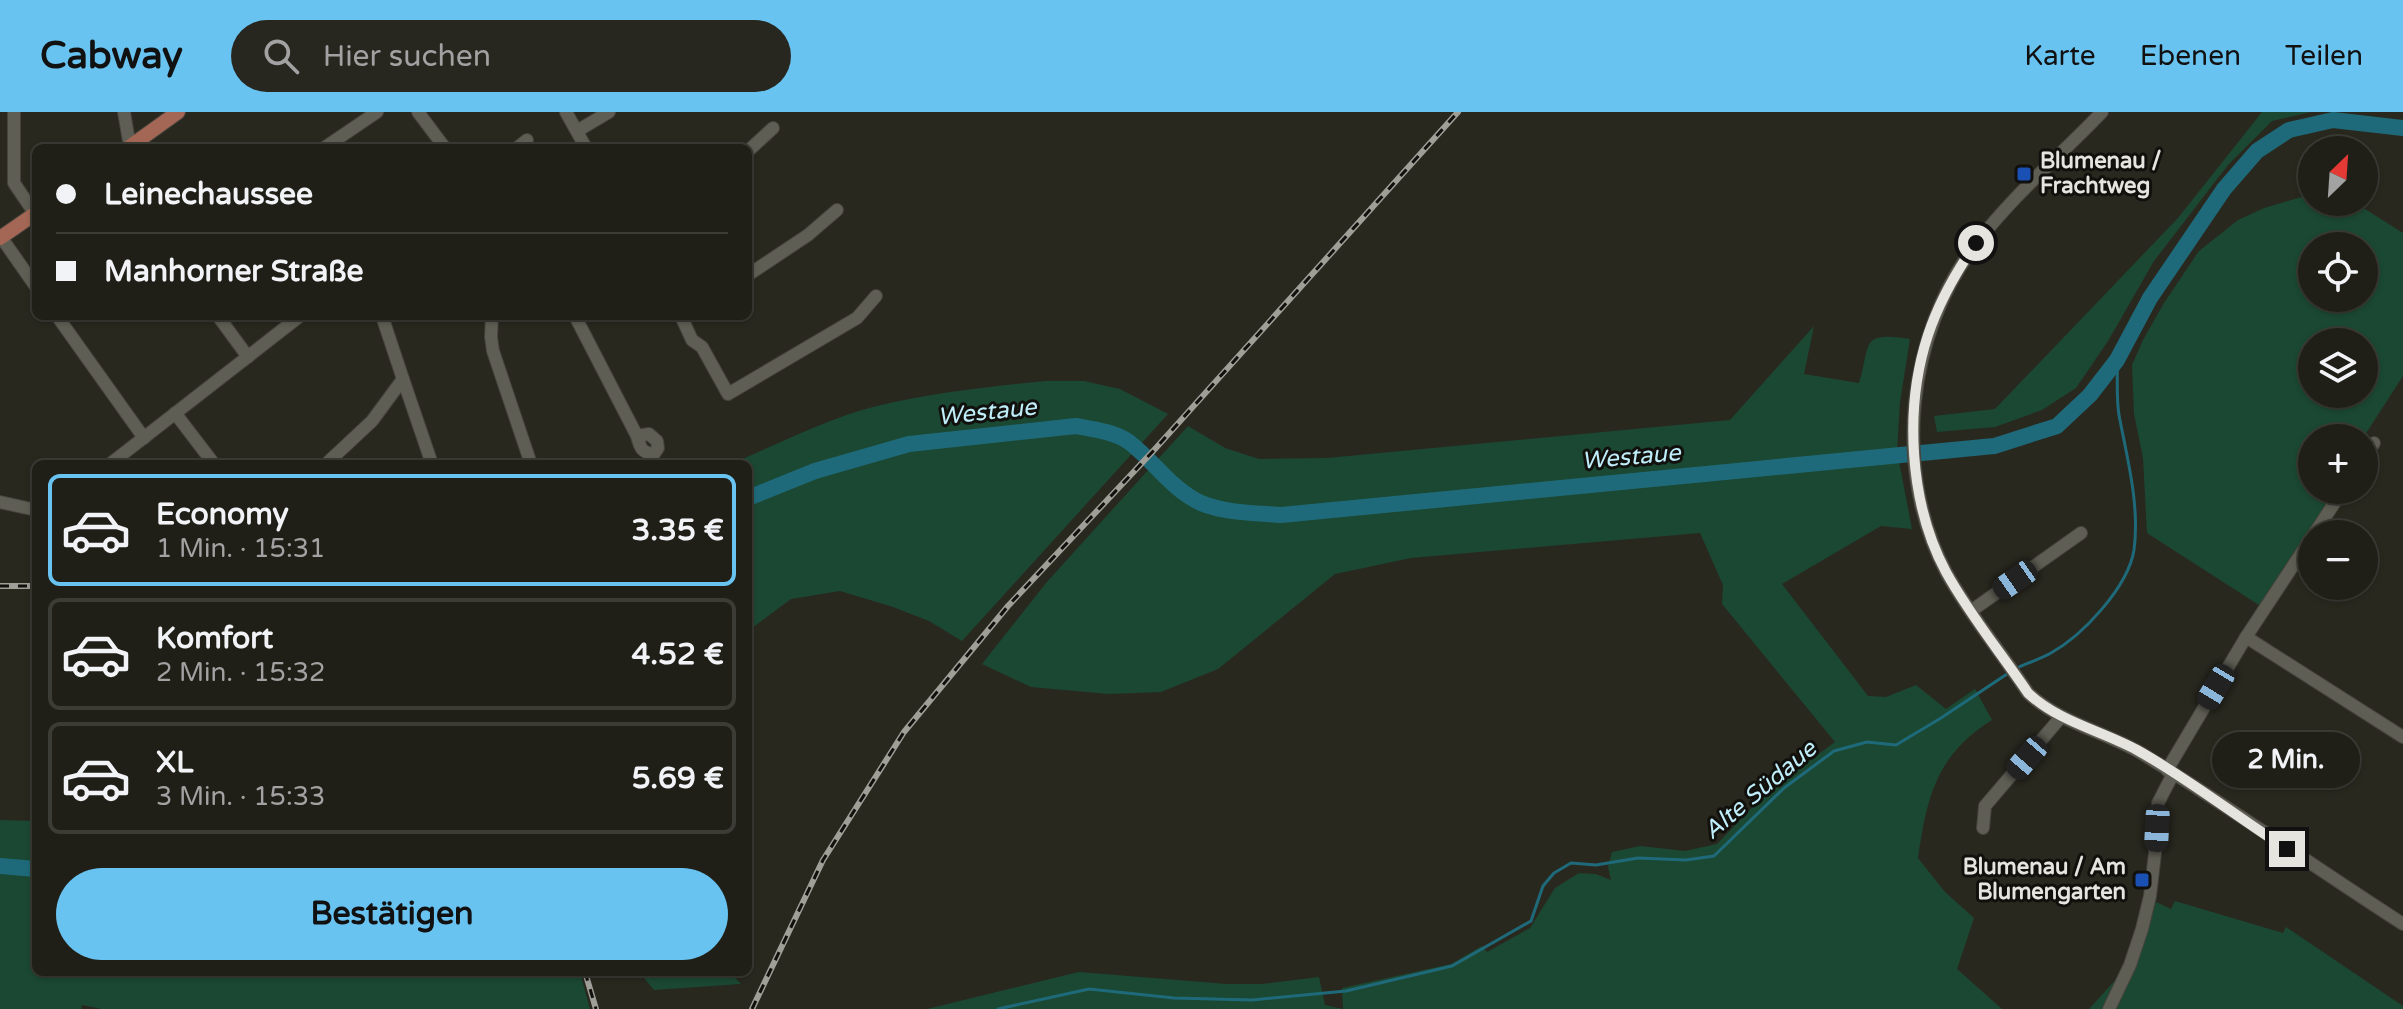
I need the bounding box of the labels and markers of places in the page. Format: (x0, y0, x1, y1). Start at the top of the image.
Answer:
place label: Blumenau / Frachtweg (2040, 148, 2161, 199)
marker: Blumenau / Frachtweg (2015, 165, 2033, 183)
place label: Blumenau / Am Blumengarten (1963, 854, 2126, 905)
marker: Blumenau / Am Blumengarten (2133, 871, 2151, 889)

